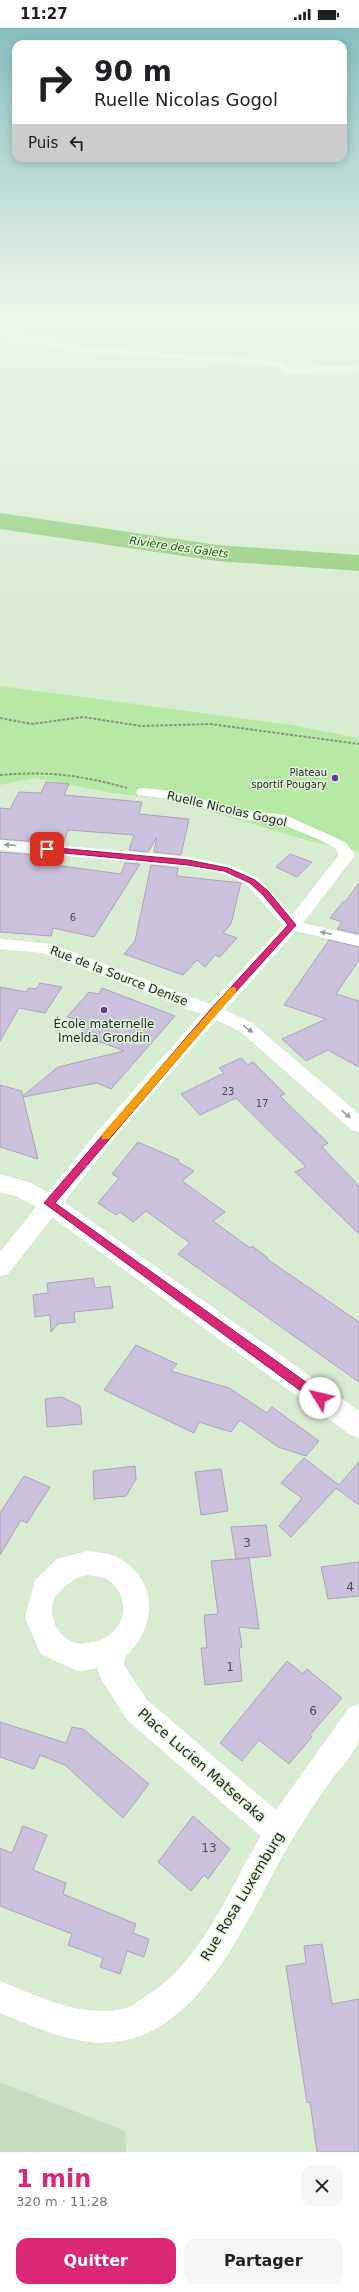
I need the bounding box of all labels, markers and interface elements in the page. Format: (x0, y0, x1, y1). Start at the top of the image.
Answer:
text: 11:27 (20, 5, 68, 23)
text: 90 m (94, 55, 172, 88)
icon: right (28, 56, 80, 108)
text: Ruelle Nicolas Gogol (94, 89, 278, 110)
icon: left (66, 132, 88, 154)
text: Puis (28, 134, 58, 152)
water label: Rivière des Galets (129, 534, 230, 561)
place label: Plateau sportif Pougary (251, 767, 327, 790)
marker: Plateau sportif Pougary (330, 773, 340, 783)
street label: Ruelle Nicolas Gogol (166, 788, 288, 830)
pin (30, 832, 64, 866)
icon: arrive (36, 838, 58, 860)
one-way arrow (4, 842, 16, 849)
house number: 6 (70, 912, 76, 923)
one-way arrow (319, 930, 331, 936)
street label: Rue de la Source Denise (48, 943, 190, 1009)
marker: École maternelle Imelda Grondin (99, 1005, 109, 1015)
place label: École maternelle Imelda Grondin (54, 1016, 154, 1045)
one-way arrow (242, 1025, 253, 1033)
house number: 23 (222, 1086, 234, 1097)
house number: 17 (256, 1098, 268, 1109)
one-way arrow (341, 1109, 351, 1119)
position arrow (299, 1377, 341, 1419)
house number: 3 (243, 1536, 251, 1550)
house number: 4 (346, 1580, 354, 1594)
house number: 1 (226, 1660, 234, 1674)
house number: 6 (309, 1704, 317, 1718)
street label: Place Lucien Matseraka (135, 1705, 269, 1825)
street label: Rue Rosa Luxemburg (197, 1829, 287, 1963)
house number: 13 (201, 1841, 217, 1855)
text: 1 min (16, 2165, 91, 2193)
button: close (301, 2165, 343, 2207)
text: 320 m · 11:28 (16, 2194, 107, 2209)
button: Quitter (16, 2238, 176, 2284)
button: Partager (184, 2238, 343, 2284)

